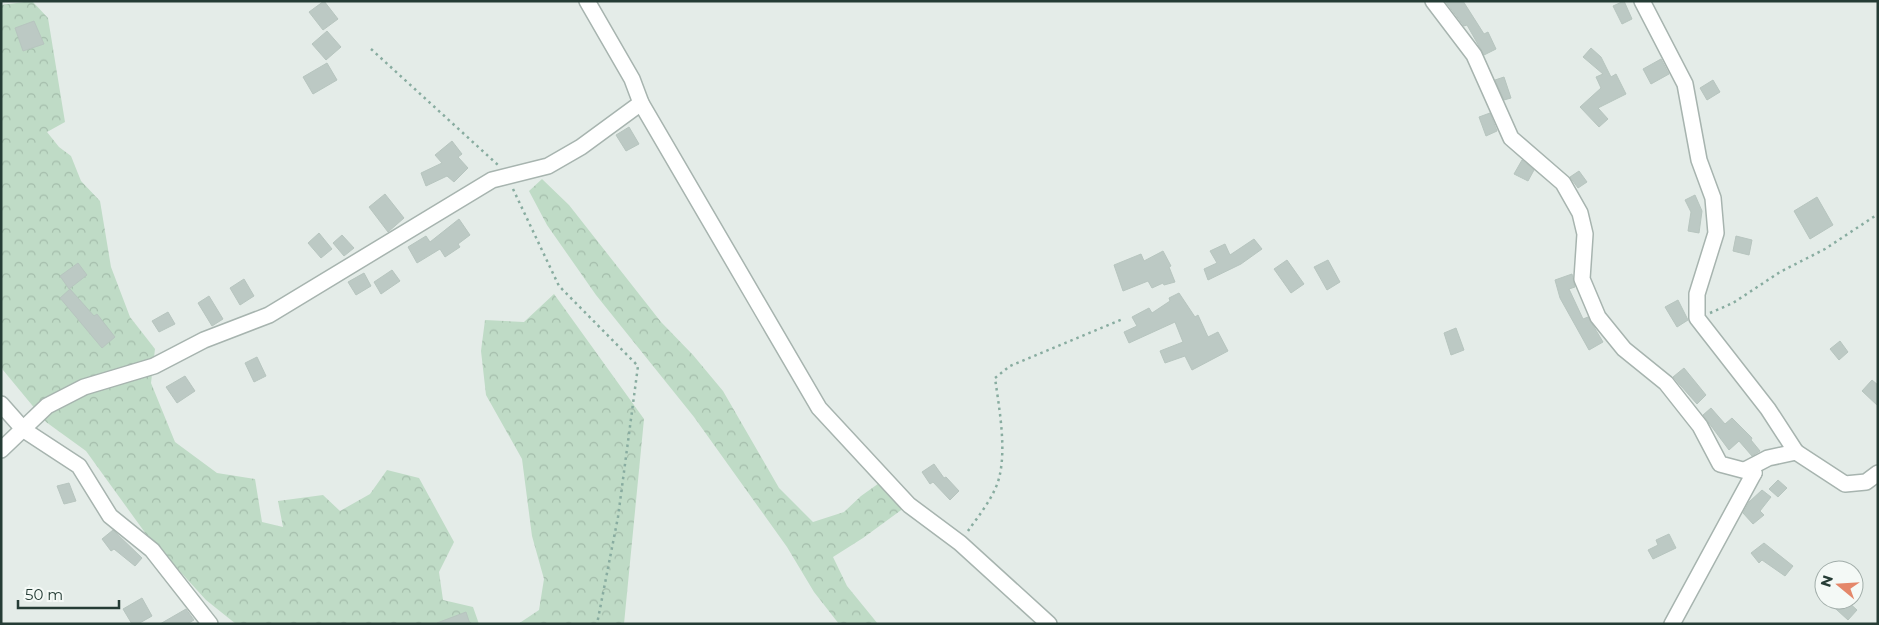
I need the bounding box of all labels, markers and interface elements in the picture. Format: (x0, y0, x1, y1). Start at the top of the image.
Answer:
north arrow (1814, 560, 1864, 610)
text: N (1816, 573, 1837, 589)
scale bar (18, 578, 119, 610)
text: 50 m (25, 585, 63, 604)

